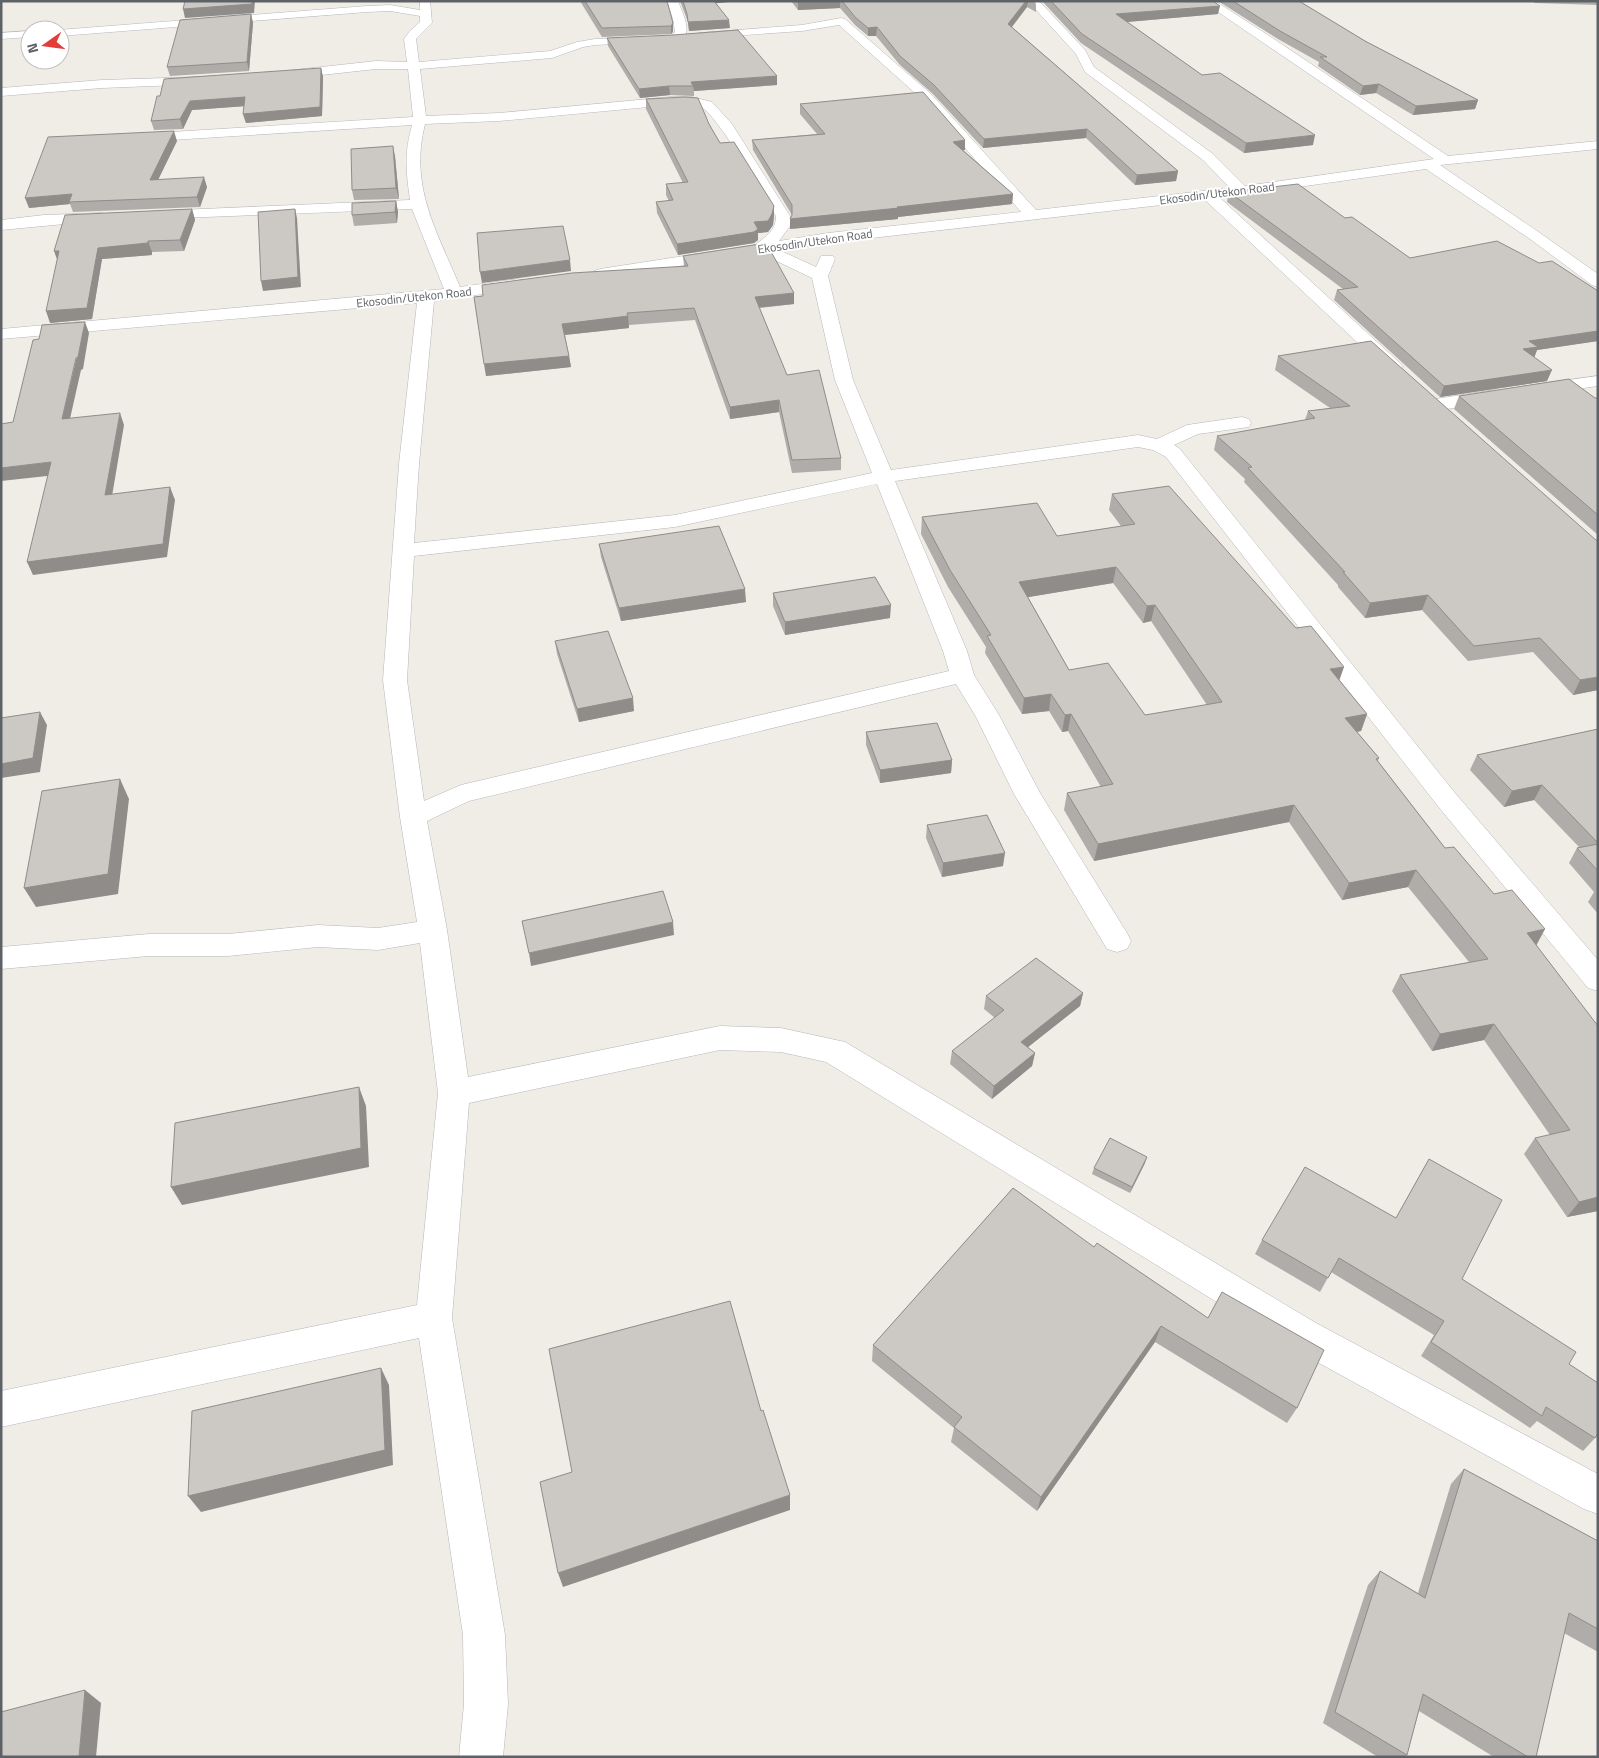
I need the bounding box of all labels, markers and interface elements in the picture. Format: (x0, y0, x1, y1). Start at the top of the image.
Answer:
north arrow (20, 20, 70, 70)
text: N (21, 41, 43, 56)
street label: Ekosodin/Utekon Road (1158, 177, 1276, 209)
street label: Ekosodin/Utekon Road (756, 224, 874, 258)
street label: Ekosodin/Utekon Road (355, 281, 473, 313)

